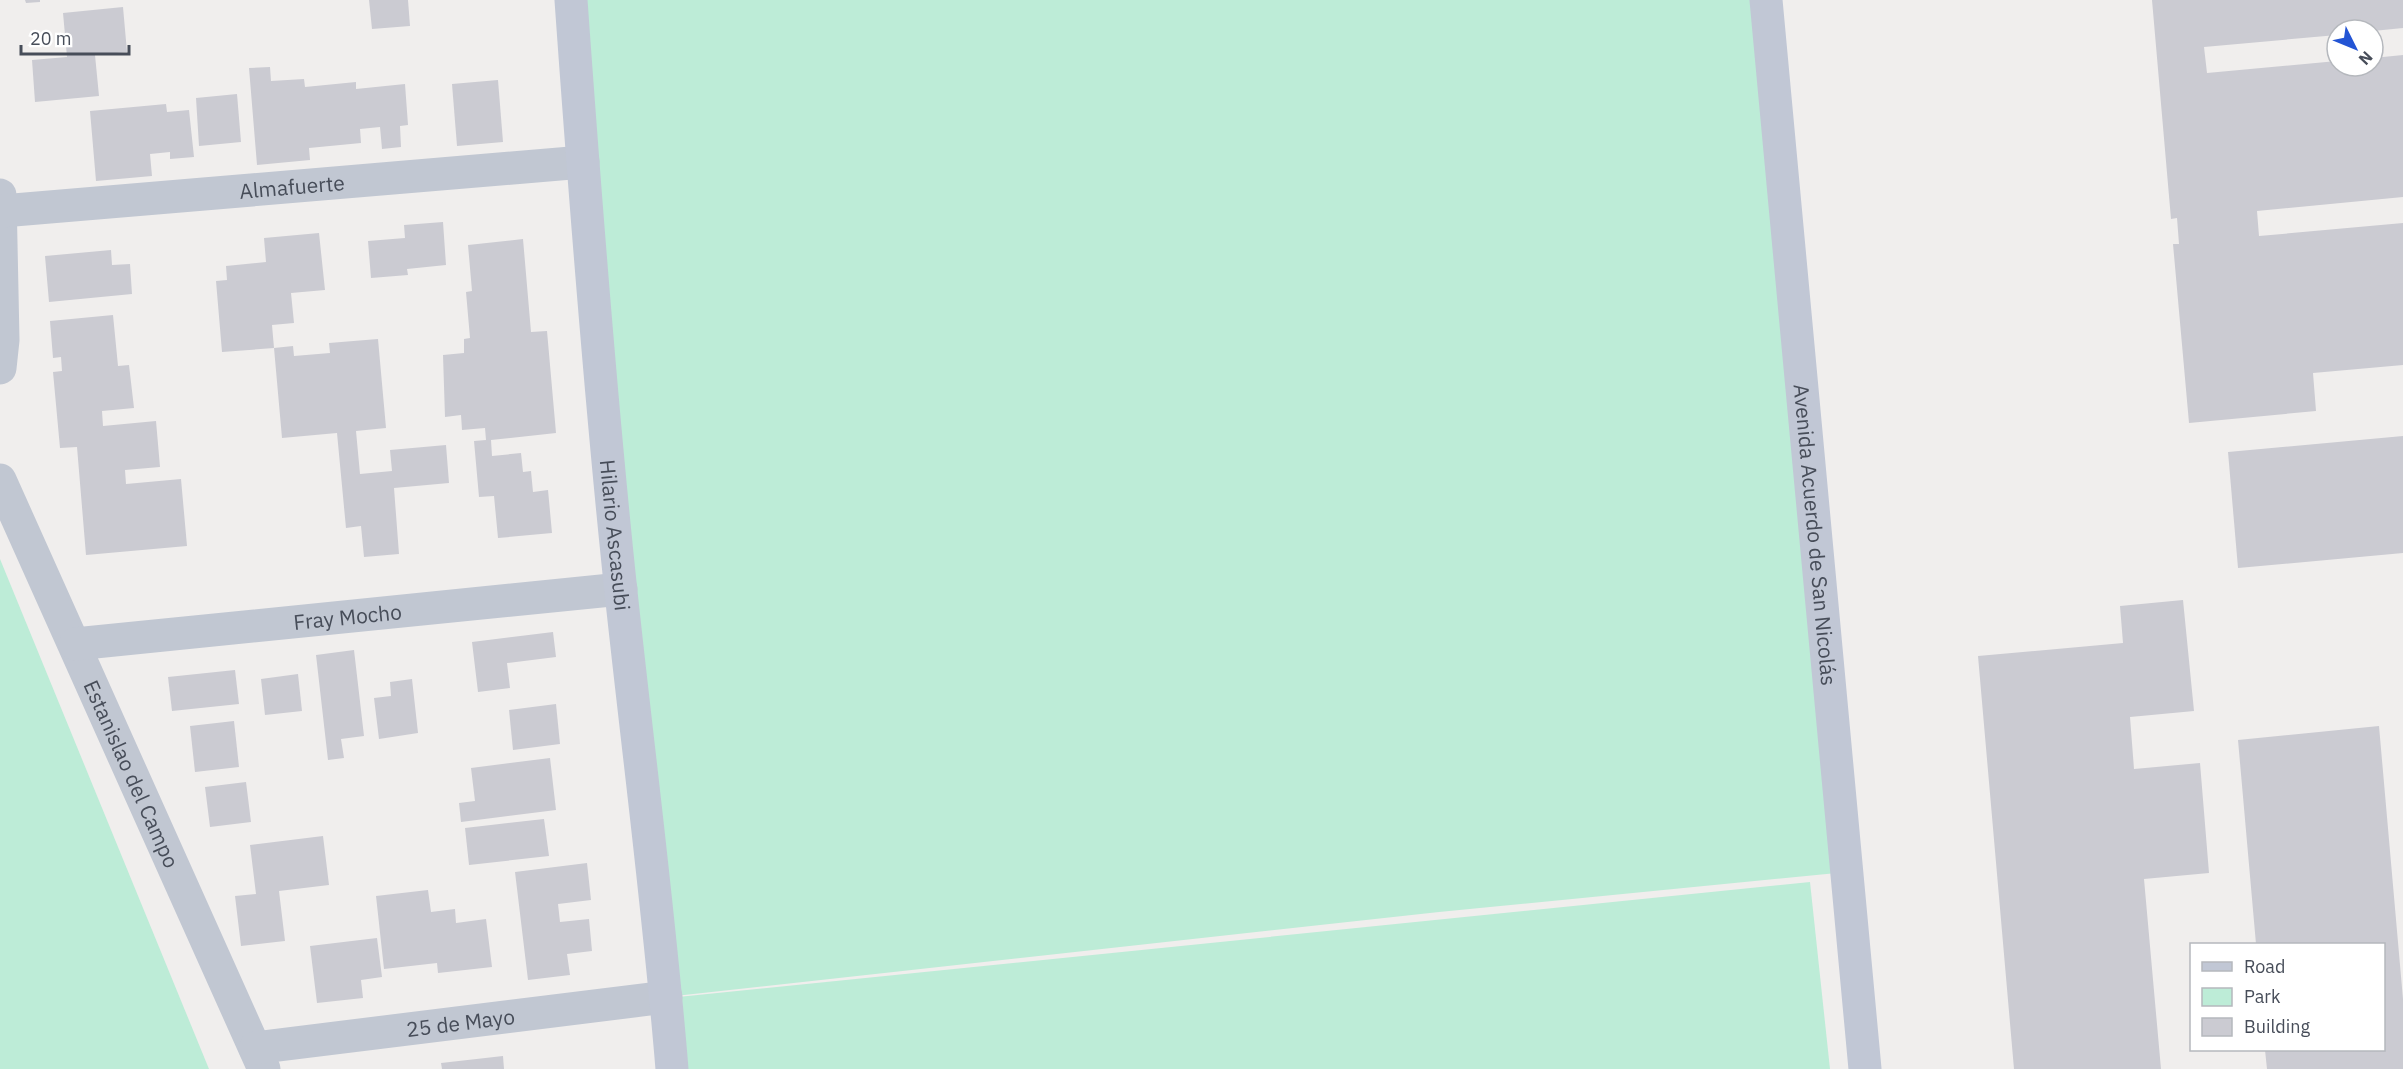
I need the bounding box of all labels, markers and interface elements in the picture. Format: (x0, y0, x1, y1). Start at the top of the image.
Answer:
scale bar (21, 18, 129, 56)
north arrow (2325, 18, 2385, 78)
text: 20 m (30, 27, 72, 50)
text: N (2355, 47, 2377, 69)
street label: Almafuerte (238, 168, 346, 205)
street label: Avenida Acuerdo de San Nicolás (1788, 383, 1843, 687)
street label: Hilario Ascasubi (594, 458, 637, 612)
street label: Fray Mocho (292, 597, 403, 636)
street label: Estanislao del Campo (77, 675, 186, 872)
legend (2190, 943, 2385, 1051)
text: Road (2244, 955, 2285, 978)
text: Park (2244, 985, 2281, 1008)
street label: 25 de Mayo (405, 1002, 516, 1043)
text: Building (2244, 1015, 2311, 1038)

